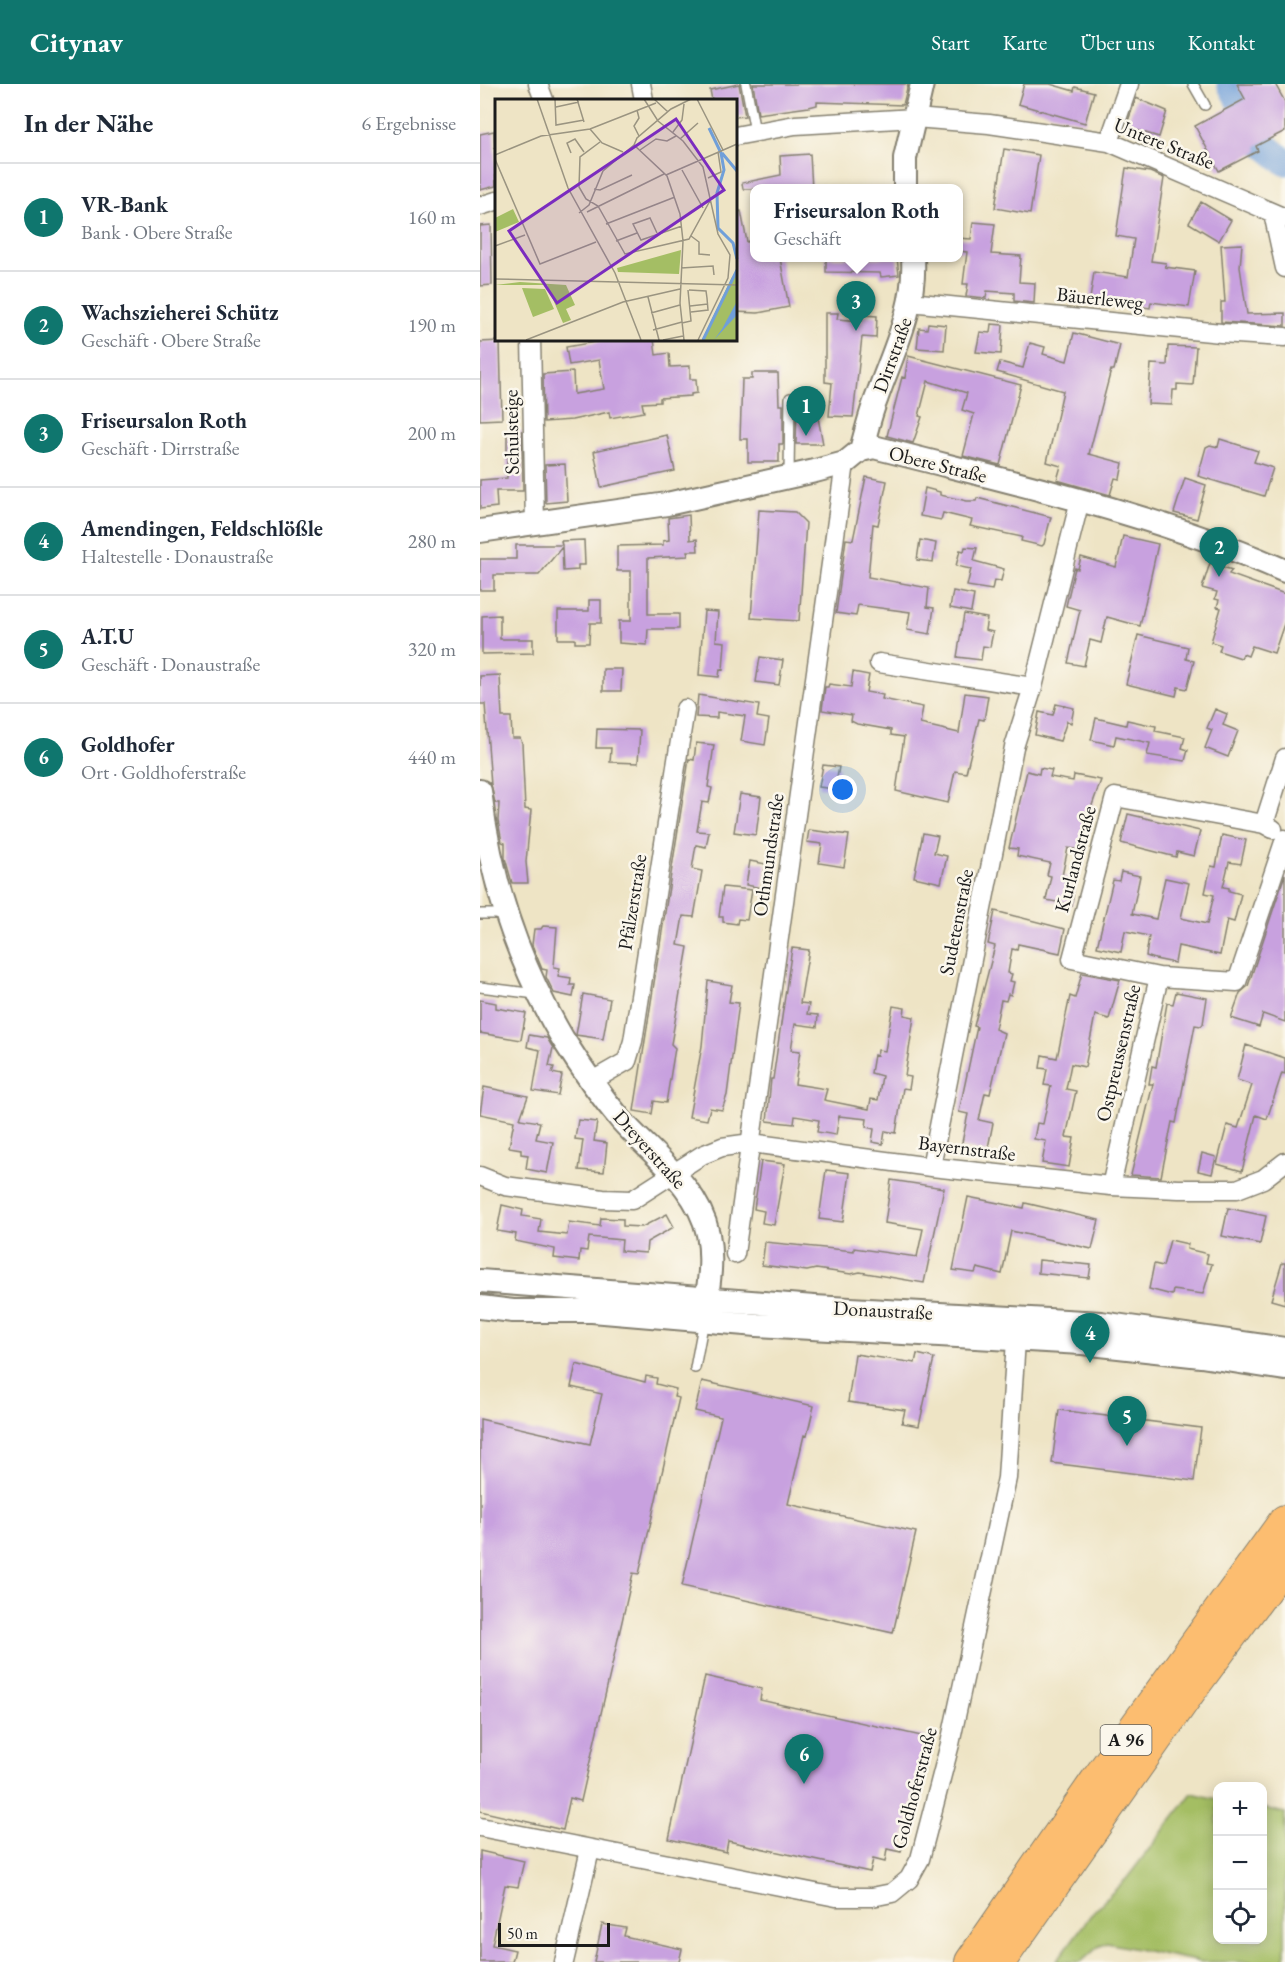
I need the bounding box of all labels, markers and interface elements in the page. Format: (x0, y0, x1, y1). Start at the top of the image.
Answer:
text: Citynav (30, 24, 123, 60)
text: Start (931, 29, 970, 56)
text: Karte (1003, 29, 1047, 56)
text: Über uns (1080, 29, 1155, 56)
text: Kontakt (1188, 29, 1255, 56)
inset map (495, 99, 736, 340)
text: In der Nähe (24, 106, 153, 140)
text: 6 Ergebnisse (361, 110, 456, 136)
street label: Untere Straße (1110, 111, 1218, 175)
popup (750, 184, 963, 262)
text: VR-Bank (81, 190, 168, 219)
text: Friseursalon Roth (773, 196, 940, 225)
text: 1 (38, 204, 49, 230)
text: 160 m (408, 204, 456, 230)
text: Bank · Obere Straße (81, 219, 233, 245)
text: Geschäft (773, 225, 841, 251)
street label: Bäuerleweg (1055, 281, 1145, 316)
pin: 3 (836, 282, 875, 331)
text: Wachszieherei Schütz (81, 298, 279, 327)
text: 2 (38, 312, 49, 338)
text: 190 m (408, 312, 456, 338)
street label: Dirrstraße (866, 313, 918, 396)
text: Geschäft · Obere Straße (81, 327, 261, 353)
pin: 1 (786, 386, 826, 436)
street label: Schulsteige (497, 389, 525, 475)
text: Friseursalon Roth (81, 406, 247, 435)
text: 3 (38, 420, 49, 446)
text: 200 m (408, 420, 456, 446)
text: Geschäft · Dirrstraße (81, 435, 240, 461)
street label: Obere Straße (886, 439, 990, 489)
text: Amendingen, Feldschlößle (81, 514, 323, 543)
text: 4 (38, 528, 49, 554)
text: 280 m (408, 528, 456, 554)
pin: 2 (1200, 528, 1238, 577)
text: Haltestelle · Donaustraße (81, 543, 273, 569)
text: A.T.U (81, 622, 134, 651)
text: 5 (38, 636, 49, 662)
text: 320 m (408, 636, 456, 662)
text: Geschäft · Donaustraße (81, 651, 260, 677)
text: Goldhofer (81, 730, 175, 759)
text: 6 (38, 744, 49, 770)
text: 440 m (408, 744, 456, 770)
text: Ort · Goldhoferstraße (81, 759, 246, 785)
your location (828, 775, 857, 804)
street label: Othmundstraße (747, 792, 790, 918)
street label: Kurlandstraße (1048, 803, 1102, 915)
street label: Pfälzerstraße (612, 852, 652, 952)
street label: Sudetenstraße (933, 866, 979, 977)
street label: Ostpreussenstraße (1090, 982, 1146, 1124)
street label: Dreyerstraße (608, 1104, 692, 1194)
street label: Bayernstraße (917, 1129, 1017, 1167)
street label: Donaustraße (833, 1294, 933, 1326)
pin: 4 (1070, 1314, 1110, 1363)
pin: 5 (1108, 1396, 1146, 1446)
street label: Goldhoferstraße (885, 1724, 943, 1852)
road number: A 96 (1100, 1725, 1152, 1755)
pin: 6 (784, 1734, 824, 1784)
map controls (1213, 1782, 1267, 1944)
button: + (1213, 1782, 1267, 1836)
button: − (1213, 1836, 1267, 1890)
button: locate (1213, 1890, 1267, 1944)
scale bar (498, 1920, 610, 1948)
text: 50 m (507, 1923, 538, 1944)

